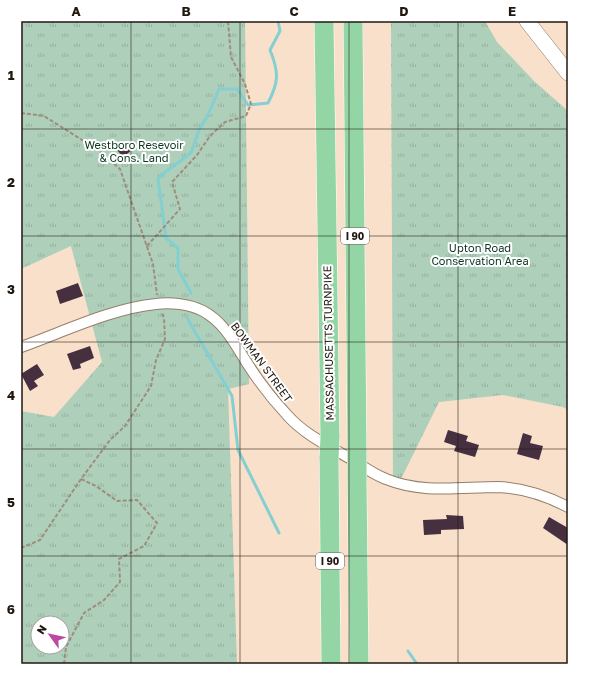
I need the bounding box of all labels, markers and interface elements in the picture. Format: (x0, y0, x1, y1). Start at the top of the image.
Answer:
text: A (71, 3, 81, 19)
text: B (181, 3, 191, 19)
text: C (289, 3, 299, 19)
text: D (399, 3, 409, 19)
text: E (508, 3, 516, 19)
text: 1 (8, 67, 15, 83)
park label: Westboro Resevoir & Cons. Land (84, 138, 184, 164)
text: 2 (7, 174, 15, 190)
road number: I 90 (341, 228, 369, 244)
park label: Upton Road Conservation Area (431, 241, 529, 267)
street label: MASSACHUSETTS TURNPIKE (320, 265, 336, 421)
text: 3 (7, 281, 15, 297)
street label: BOWMAN STREET (229, 320, 295, 405)
text: 4 (7, 387, 15, 403)
text: 5 (7, 494, 15, 510)
road number: I 90 (316, 553, 344, 569)
text: 6 (7, 601, 15, 617)
north arrow (30, 615, 70, 655)
text: N (33, 622, 49, 636)

